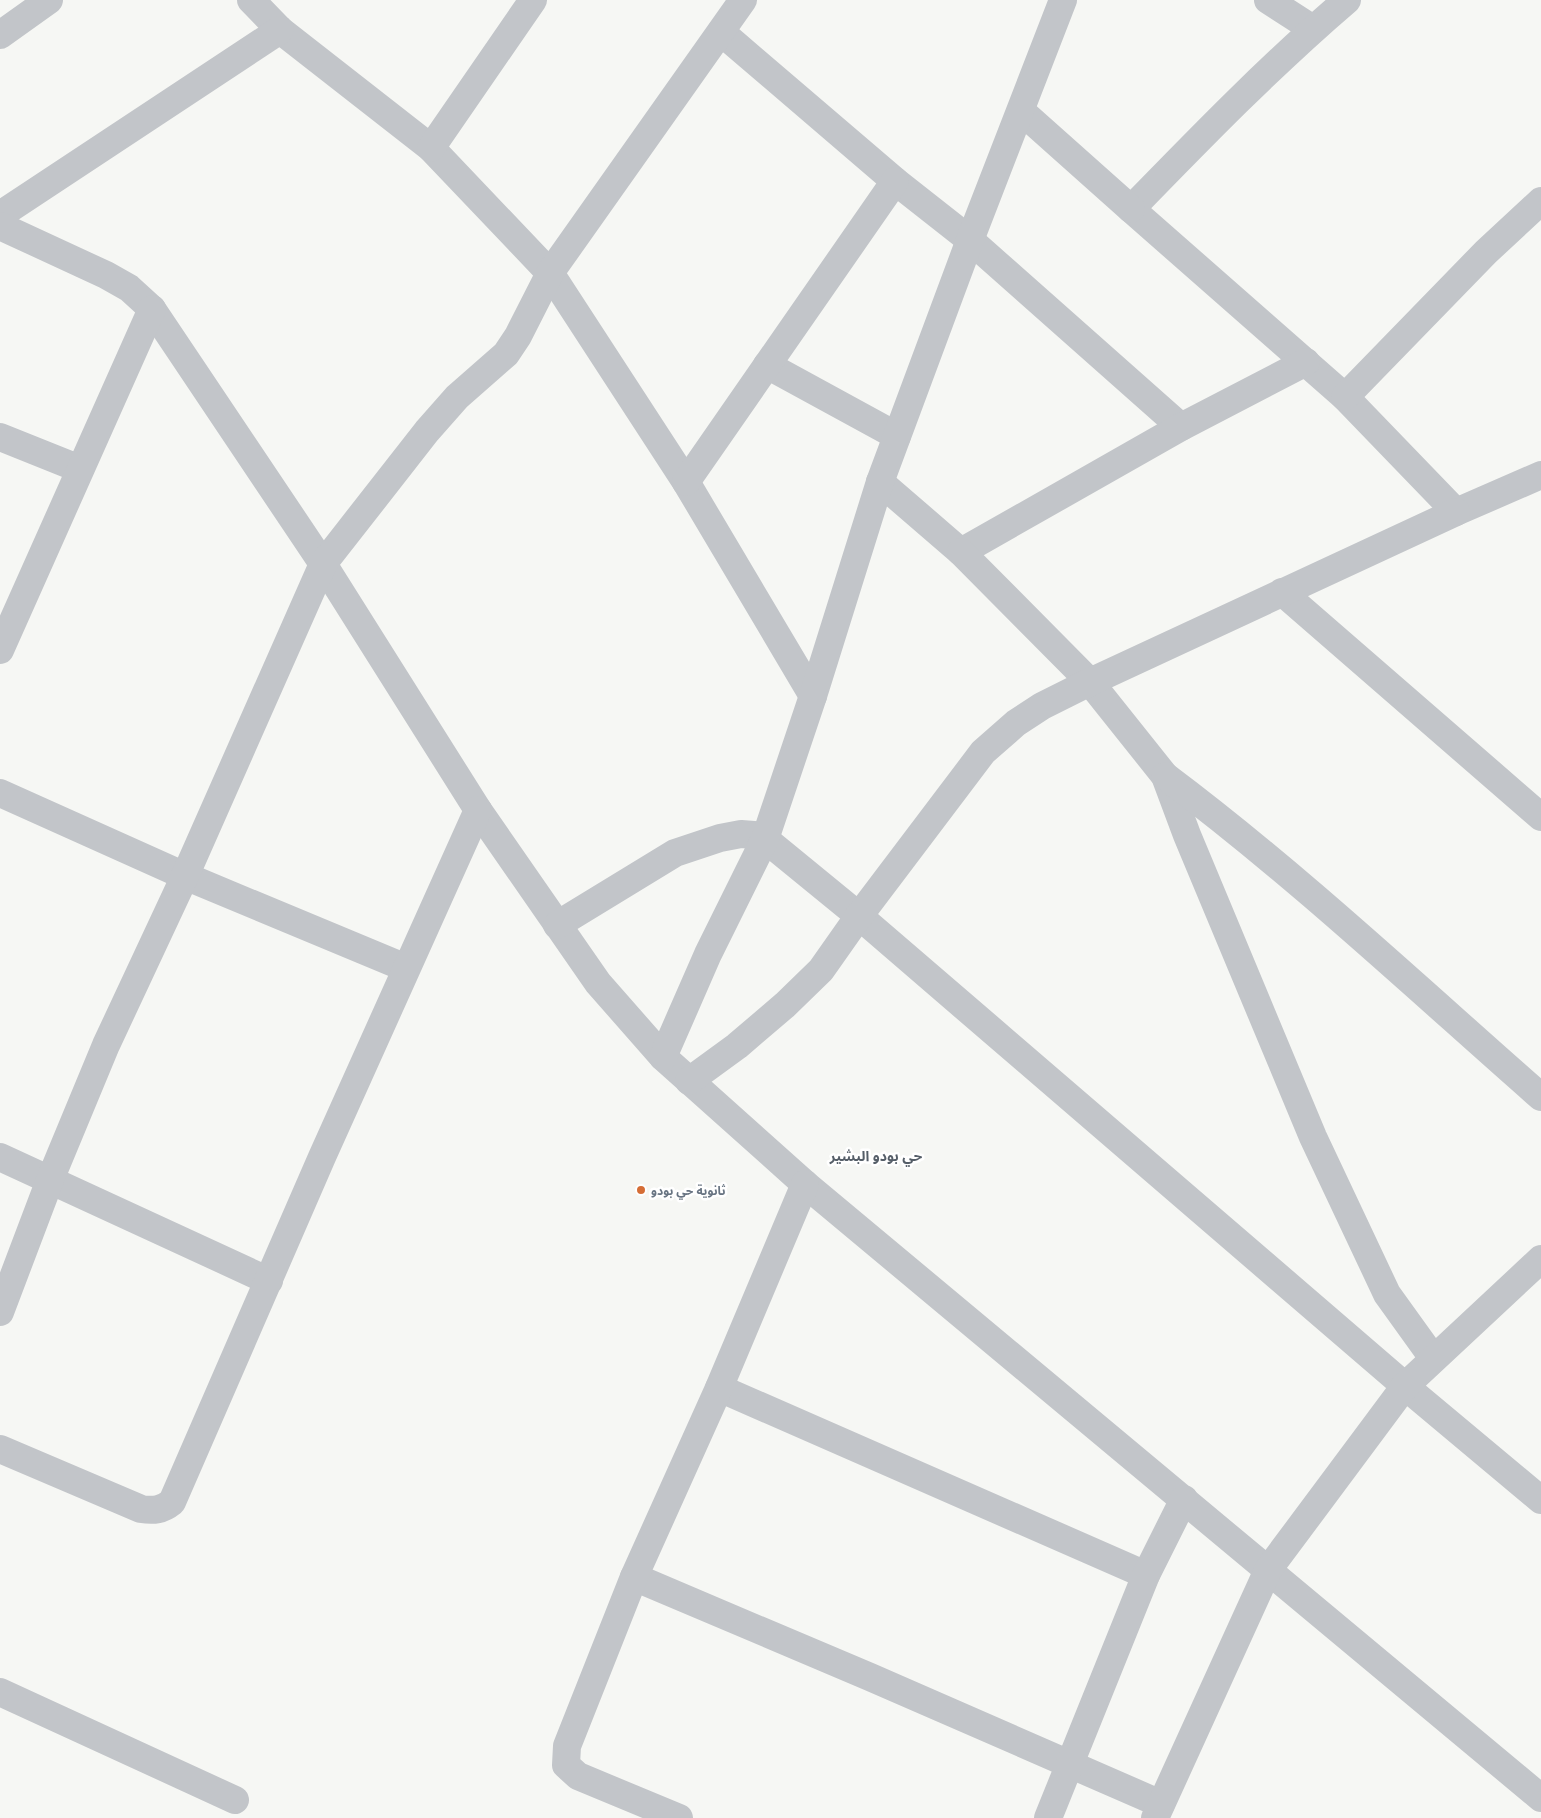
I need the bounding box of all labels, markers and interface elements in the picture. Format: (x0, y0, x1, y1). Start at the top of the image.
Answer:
district label: حي بودو البشير (829, 1147, 923, 1167)
place label: ثانوية حي بودو (651, 1183, 726, 1200)
marker: ثانوية حي بودو (635, 1184, 647, 1196)

